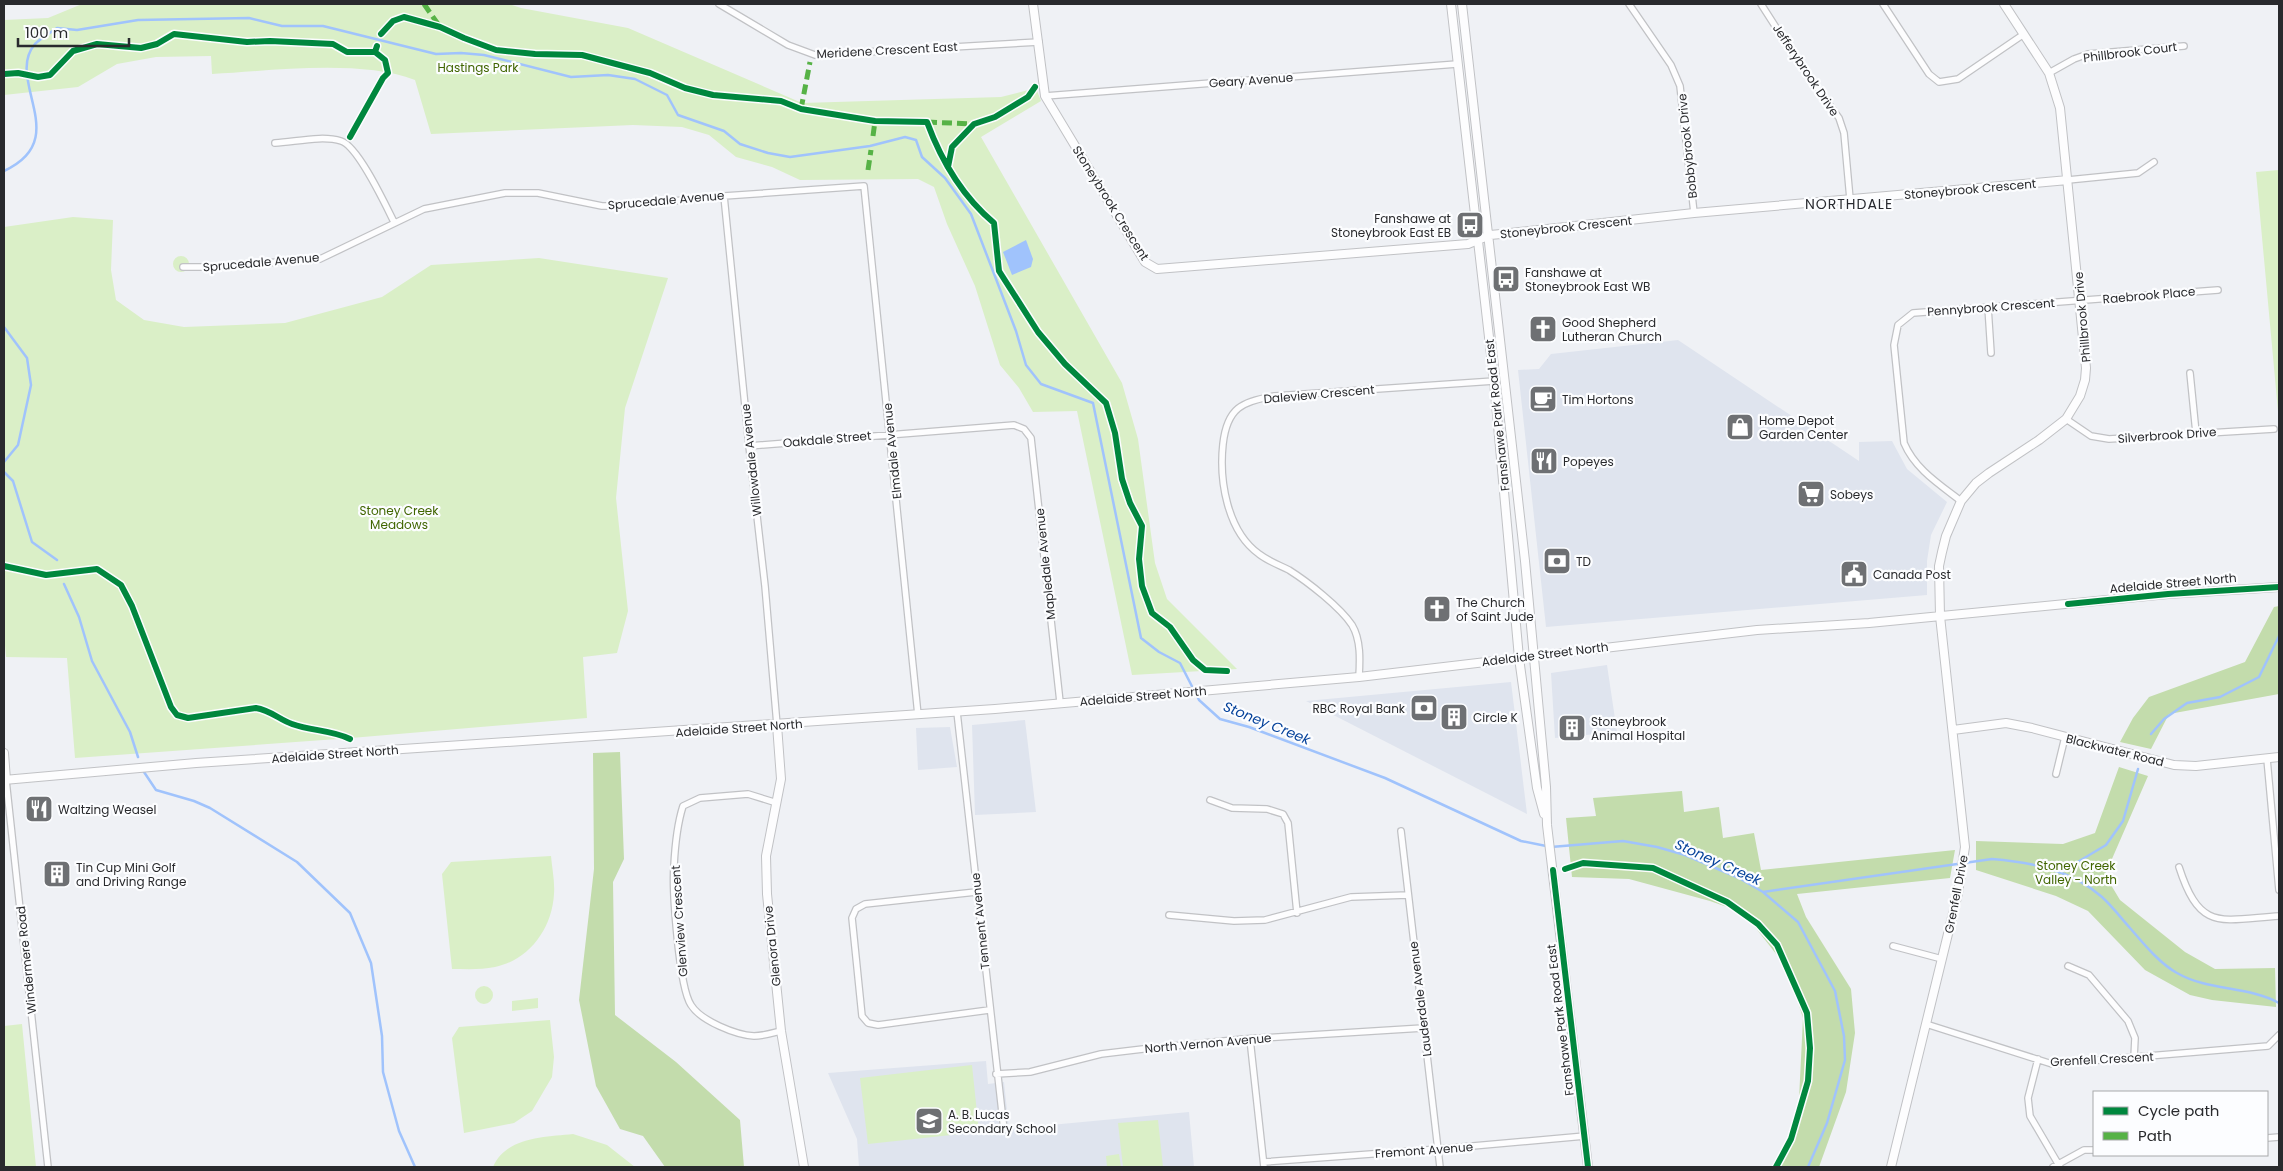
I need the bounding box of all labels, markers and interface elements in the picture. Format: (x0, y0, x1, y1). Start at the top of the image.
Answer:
scale bar (18, 15, 129, 47)
street label: Jefferybrook Drive (1769, 21, 1843, 119)
text: 100 m (25, 22, 68, 43)
street label: Meridene Crescent East (816, 38, 958, 62)
street label: Phillbrook Court (2082, 38, 2178, 66)
park label: Hastings Park (438, 59, 519, 76)
street label: Geary Avenue (1208, 69, 1294, 91)
street label: Bobbybrook Drive (1673, 93, 1701, 199)
street label: Stoneybrook Crescent (1069, 142, 1153, 264)
street label: Stoneybrook Crescent (1903, 175, 2037, 203)
street label: Sprucedale Avenue (607, 186, 725, 214)
district label: NORTHDALE (1805, 194, 1893, 214)
place label: Fanshawe at Stoneybrook East EB (1331, 210, 1451, 241)
bus stop icon: Fanshawe at Stoneybrook East EB (1455, 210, 1485, 240)
street label: Stoneybrook Crescent (1499, 212, 1633, 242)
street label: Sprucedale Avenue (202, 248, 320, 276)
bus stop icon: Fanshawe at Stoneybrook East WB (1491, 264, 1521, 294)
place label: Fanshawe at Stoneybrook East WB (1525, 264, 1650, 295)
street label: Phillbrook Drive (2070, 271, 2094, 363)
street label: Raebrook Place (2102, 282, 2196, 308)
street label: Pennybrook Crescent (1927, 294, 2055, 320)
church icon: Good Shepherd Lutheran Church (1528, 314, 1558, 344)
place label: Good Shepherd Lutheran Church (1562, 314, 1662, 345)
street label: Fanshawe Park Road East (1481, 338, 1513, 492)
street label: Daleview Crescent (1263, 381, 1375, 407)
cafe icon: Tim Hortons (1528, 384, 1558, 414)
place label: Tim Hortons (1562, 391, 1633, 408)
street label: Elmdale Avenue (879, 402, 905, 500)
street label: Willowdale Avenue (737, 403, 765, 517)
shop icon: Home Depot Garden Center (1725, 412, 1755, 442)
place label: Home Depot Garden Center (1759, 412, 1849, 443)
street label: Silverbrook Drive (2117, 423, 2217, 447)
street label: Oakdale Street (782, 427, 872, 451)
restaurant icon: Popeyes (1529, 446, 1559, 476)
place label: Popeyes (1563, 453, 1614, 470)
supermarket icon: Sobeys (1796, 479, 1826, 509)
place label: Sobeys (1830, 486, 1873, 503)
park label: Stoney Creek Meadows (360, 502, 439, 533)
street label: Mapledale Avenue (1031, 507, 1059, 621)
bank icon: TD (1542, 546, 1572, 576)
place label: TD (1576, 553, 1591, 570)
public building icon: Canada Post (1839, 559, 1869, 589)
place label: Canada Post (1873, 566, 1951, 583)
street label: Adelaide Street North (2109, 569, 2237, 597)
church icon: The Church of Saint Jude (1422, 594, 1452, 624)
place label: The Church of Saint Jude (1456, 594, 1534, 625)
street label: Adelaide Street North (1481, 638, 1609, 670)
street label: Adelaide Street North (1079, 682, 1207, 710)
bank icon: RBC Royal Bank (1409, 693, 1439, 723)
water label: Stoney Creek (1220, 696, 1314, 750)
place label: RBC Royal Bank (1313, 700, 1406, 717)
building icon: Circle K (1439, 702, 1469, 732)
place label: Circle K (1473, 709, 1518, 726)
building icon: Stoneybrook Animal Hospital (1557, 713, 1587, 743)
place label: Stoneybrook Animal Hospital (1591, 713, 1685, 744)
street label: Adelaide Street North (675, 715, 803, 741)
street label: Blackwater Road (2064, 730, 2166, 770)
street label: Adelaide Street North (271, 741, 399, 767)
restaurant icon: Waltzing Weasel (24, 794, 54, 824)
place label: Waltzing Weasel (58, 801, 157, 818)
water label: Stoney Creek (1672, 834, 1765, 890)
street label: Grenfell Drive (1940, 853, 1972, 935)
park label: Stoney Creek Valley - North (2035, 857, 2117, 888)
building icon: Tin Cup Mini Golf and Driving Range (42, 859, 72, 889)
place label: Tin Cup Mini Golf and Driving Range (76, 859, 186, 890)
street label: Glenview Crescent (667, 865, 691, 977)
street label: Tennent Avenue (966, 872, 994, 970)
street label: Windermere Road (12, 905, 40, 1015)
street label: Glenora Drive (759, 905, 785, 987)
street label: Lauderdale Avenue (1405, 940, 1435, 1058)
street label: Fanshawe Park Road East (1542, 943, 1578, 1097)
street label: North Vernon Avenue (1144, 1029, 1272, 1057)
street label: Grenfell Crescent (2050, 1048, 2154, 1070)
legend (2093, 1091, 2268, 1156)
text: Cycle path (2138, 1100, 2219, 1121)
school or university icon: A. B. Lucas Secondary School (914, 1106, 944, 1136)
place label: A. B. Lucas Secondary School (948, 1106, 1056, 1137)
text: Path (2138, 1125, 2172, 1146)
street label: Fremont Avenue (1374, 1138, 1474, 1162)

